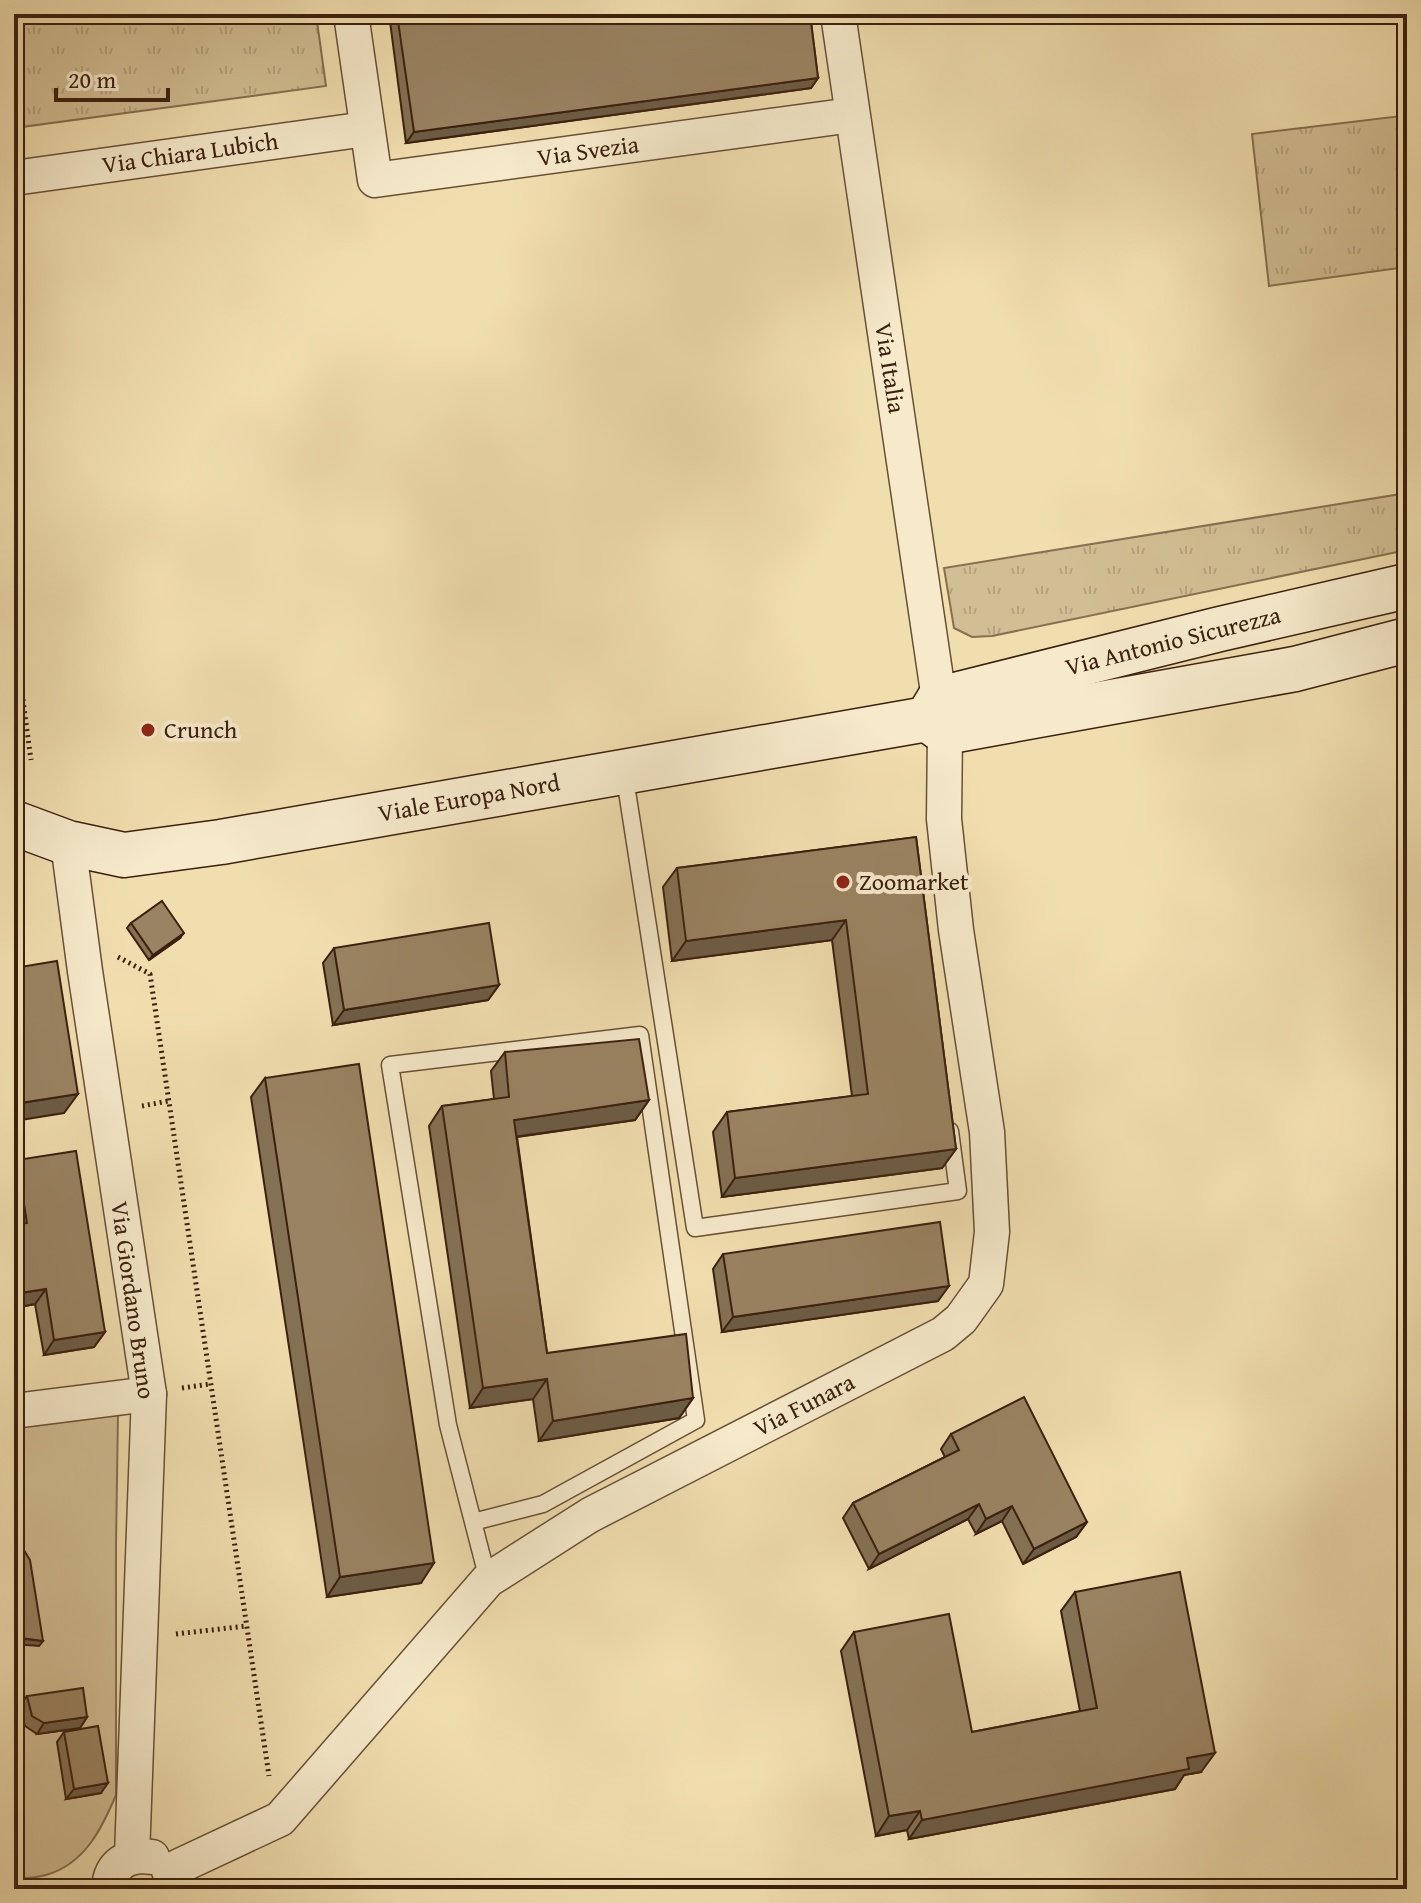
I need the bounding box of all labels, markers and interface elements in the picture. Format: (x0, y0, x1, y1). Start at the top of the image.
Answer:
scale bar (56, 52, 168, 102)
text: 20 m (68, 62, 116, 97)
street label: Via Chiara Lubich (100, 123, 281, 182)
street label: Via Svezia (535, 126, 642, 175)
street label: Via Italia (866, 320, 915, 416)
street label: Via Antonio Sicurezza (1062, 597, 1285, 684)
place label: Crunch (164, 712, 238, 747)
marker: Crunch (139, 721, 157, 739)
street label: Viale Europa Nord (375, 764, 563, 831)
place label: Zoomarket (859, 864, 969, 899)
marker: Zoomarket (834, 873, 852, 891)
street label: Via Giordano Bruno (102, 1199, 165, 1401)
street label: Via Funara (747, 1364, 861, 1445)

